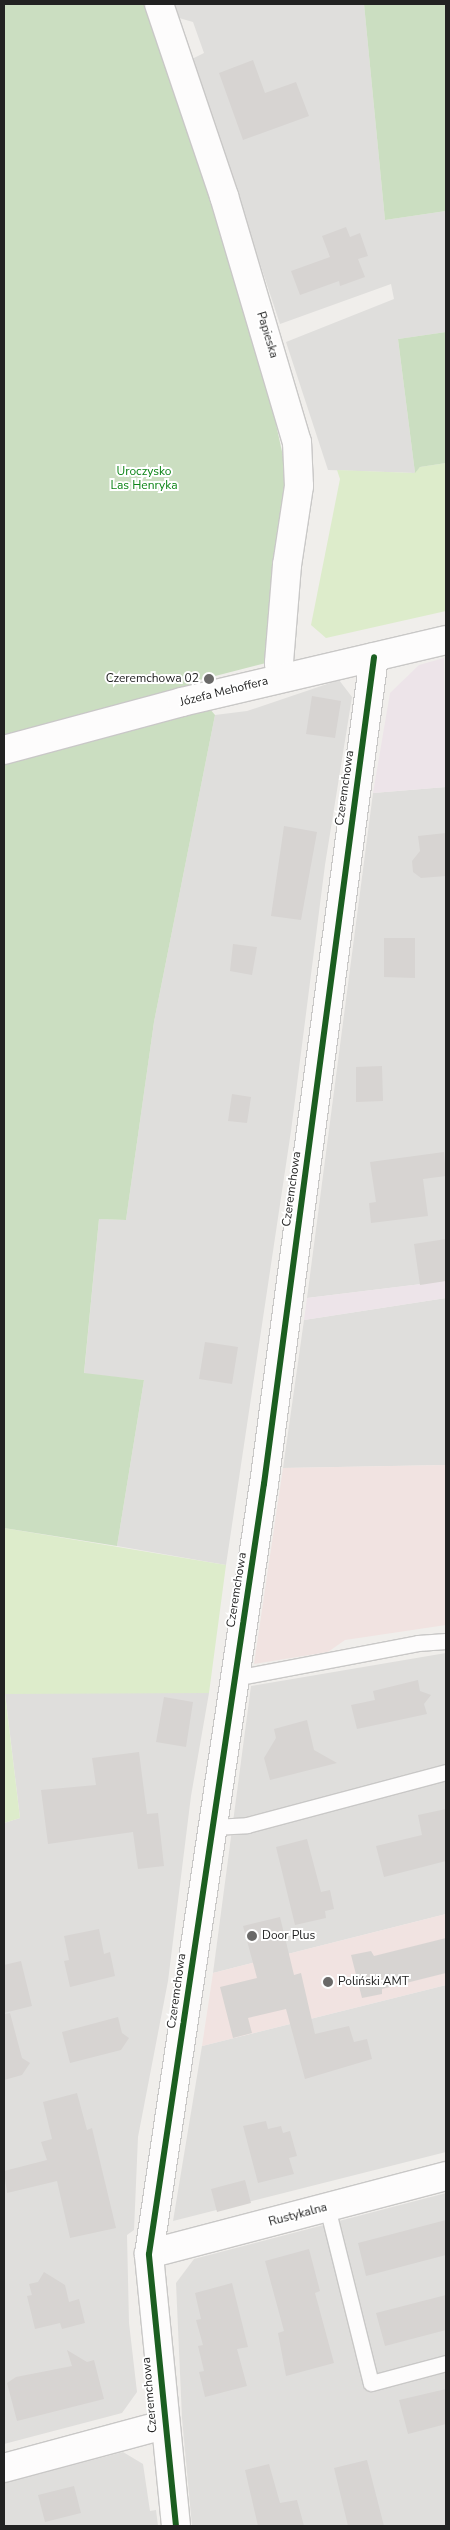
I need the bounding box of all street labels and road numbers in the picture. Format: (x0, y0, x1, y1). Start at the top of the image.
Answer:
street label: Papieska (253, 310, 281, 360)
street label: Józefa Mehoffera (178, 674, 270, 710)
street label: Czeremchowa (333, 749, 357, 827)
street label: Czeremchowa (280, 1150, 304, 1228)
street label: Czeremchowa (224, 1551, 250, 1629)
street label: Czeremchowa (165, 1952, 189, 2030)
street label: Rustykalna (267, 2200, 329, 2230)
street label: Czeremchowa (140, 2357, 160, 2433)

